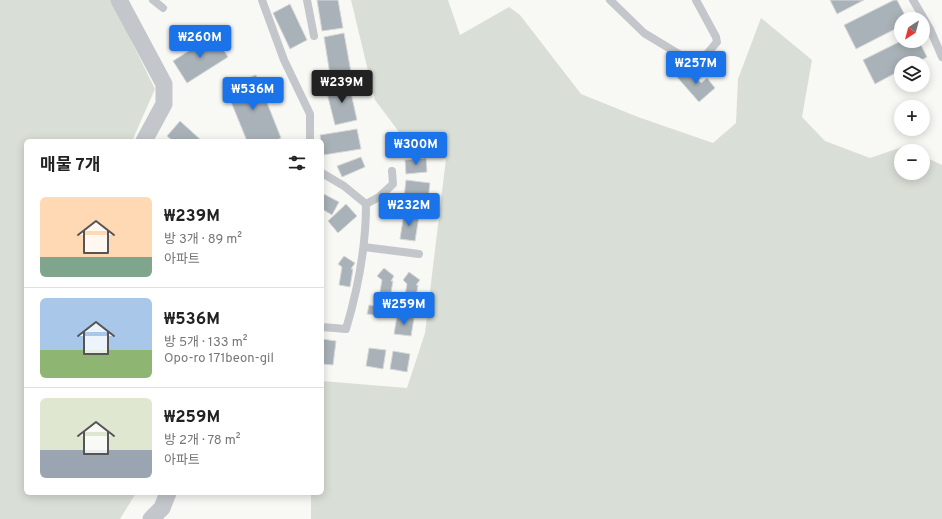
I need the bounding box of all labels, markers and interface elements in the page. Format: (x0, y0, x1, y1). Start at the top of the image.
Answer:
north arrow (894, 12, 930, 48)
map controls (894, 12, 930, 180)
pin: ₩260M (172, 25, 228, 59)
text: ₩260M (178, 30, 222, 46)
pin: ₩257M (668, 51, 724, 85)
text: ₩257M (675, 56, 717, 72)
button: layers (894, 56, 930, 92)
pin: ₩239M (314, 70, 370, 104)
text: ₩239M (321, 75, 363, 91)
pin: ₩536M (225, 77, 281, 111)
text: ₩536M (232, 82, 274, 98)
button: + (894, 100, 930, 136)
pin: ₩300M (388, 132, 444, 166)
text: ₩300M (394, 137, 438, 153)
button: − (894, 144, 930, 180)
icon: filters (286, 152, 308, 174)
text: 매물 7개 (40, 155, 100, 177)
pin: ₩232M (381, 193, 437, 227)
text: ₩232M (388, 198, 430, 214)
text: ₩239M (164, 206, 220, 228)
icon: home (72, 213, 120, 261)
text: 방 3개 · 89 m² (164, 232, 242, 248)
text: 아파트 (164, 252, 200, 268)
pin: ₩259M (376, 292, 432, 326)
text: ₩259M (383, 297, 425, 313)
text: ₩536M (164, 309, 220, 331)
icon: home (72, 314, 120, 362)
text: 방 5개 · 133 m² (164, 335, 247, 351)
text: Opo-ro 171beon-gil (164, 351, 274, 367)
text: ₩259M (164, 407, 220, 429)
icon: home (72, 414, 120, 462)
text: 방 2개 · 78 m² (164, 433, 241, 449)
text: 아파트 (164, 453, 200, 469)

